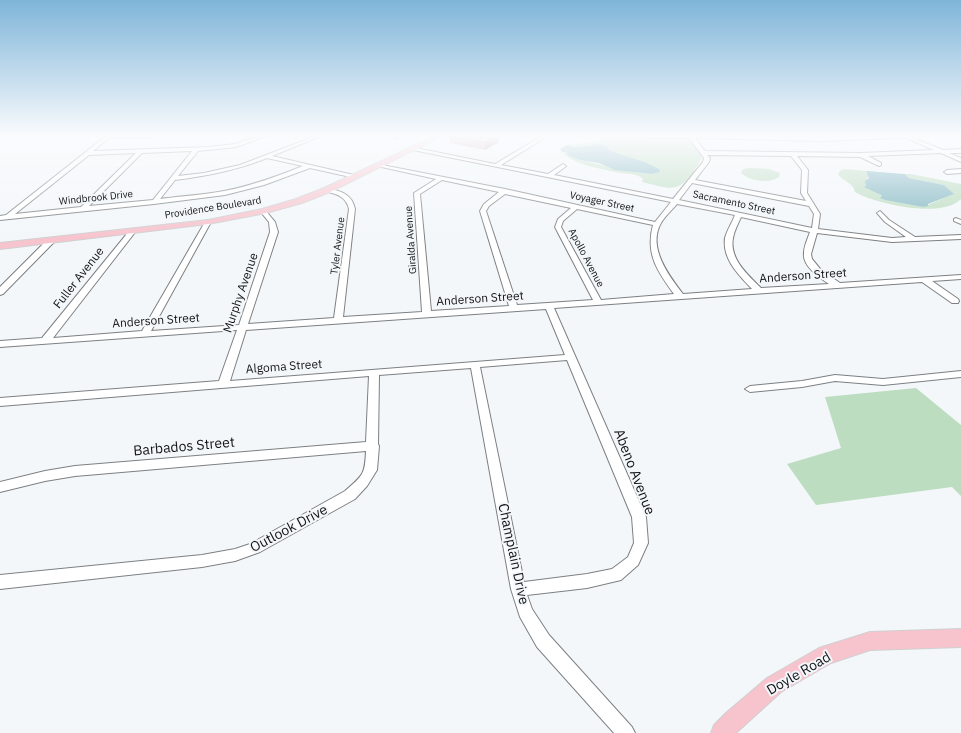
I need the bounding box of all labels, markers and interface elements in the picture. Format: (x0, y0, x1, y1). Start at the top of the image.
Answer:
street label: Windbrook Drive (58, 188, 134, 208)
street label: Sacramento Street (692, 188, 776, 218)
street label: Voyager Street (569, 189, 635, 215)
street label: Providence Boulevard (164, 194, 262, 222)
street label: Giralda Avenue (403, 206, 419, 274)
street label: Tyler Avenue (329, 217, 347, 275)
street label: Apollo Avenue (566, 227, 606, 289)
street label: Fuller Avenue (51, 245, 107, 311)
street label: Murphy Avenue (221, 251, 261, 335)
street label: Anderson Street (759, 266, 847, 286)
street label: Anderson Street (436, 289, 524, 309)
street label: Anderson Street (112, 311, 200, 331)
street label: Algoma Street (245, 357, 323, 377)
street label: Abeno Avenue (610, 427, 658, 517)
street label: Barbados Street (133, 434, 235, 460)
street label: Outlook Drive (247, 502, 331, 556)
street label: Champlain Drive (494, 502, 532, 606)
street label: Doyle Road (764, 649, 834, 699)

